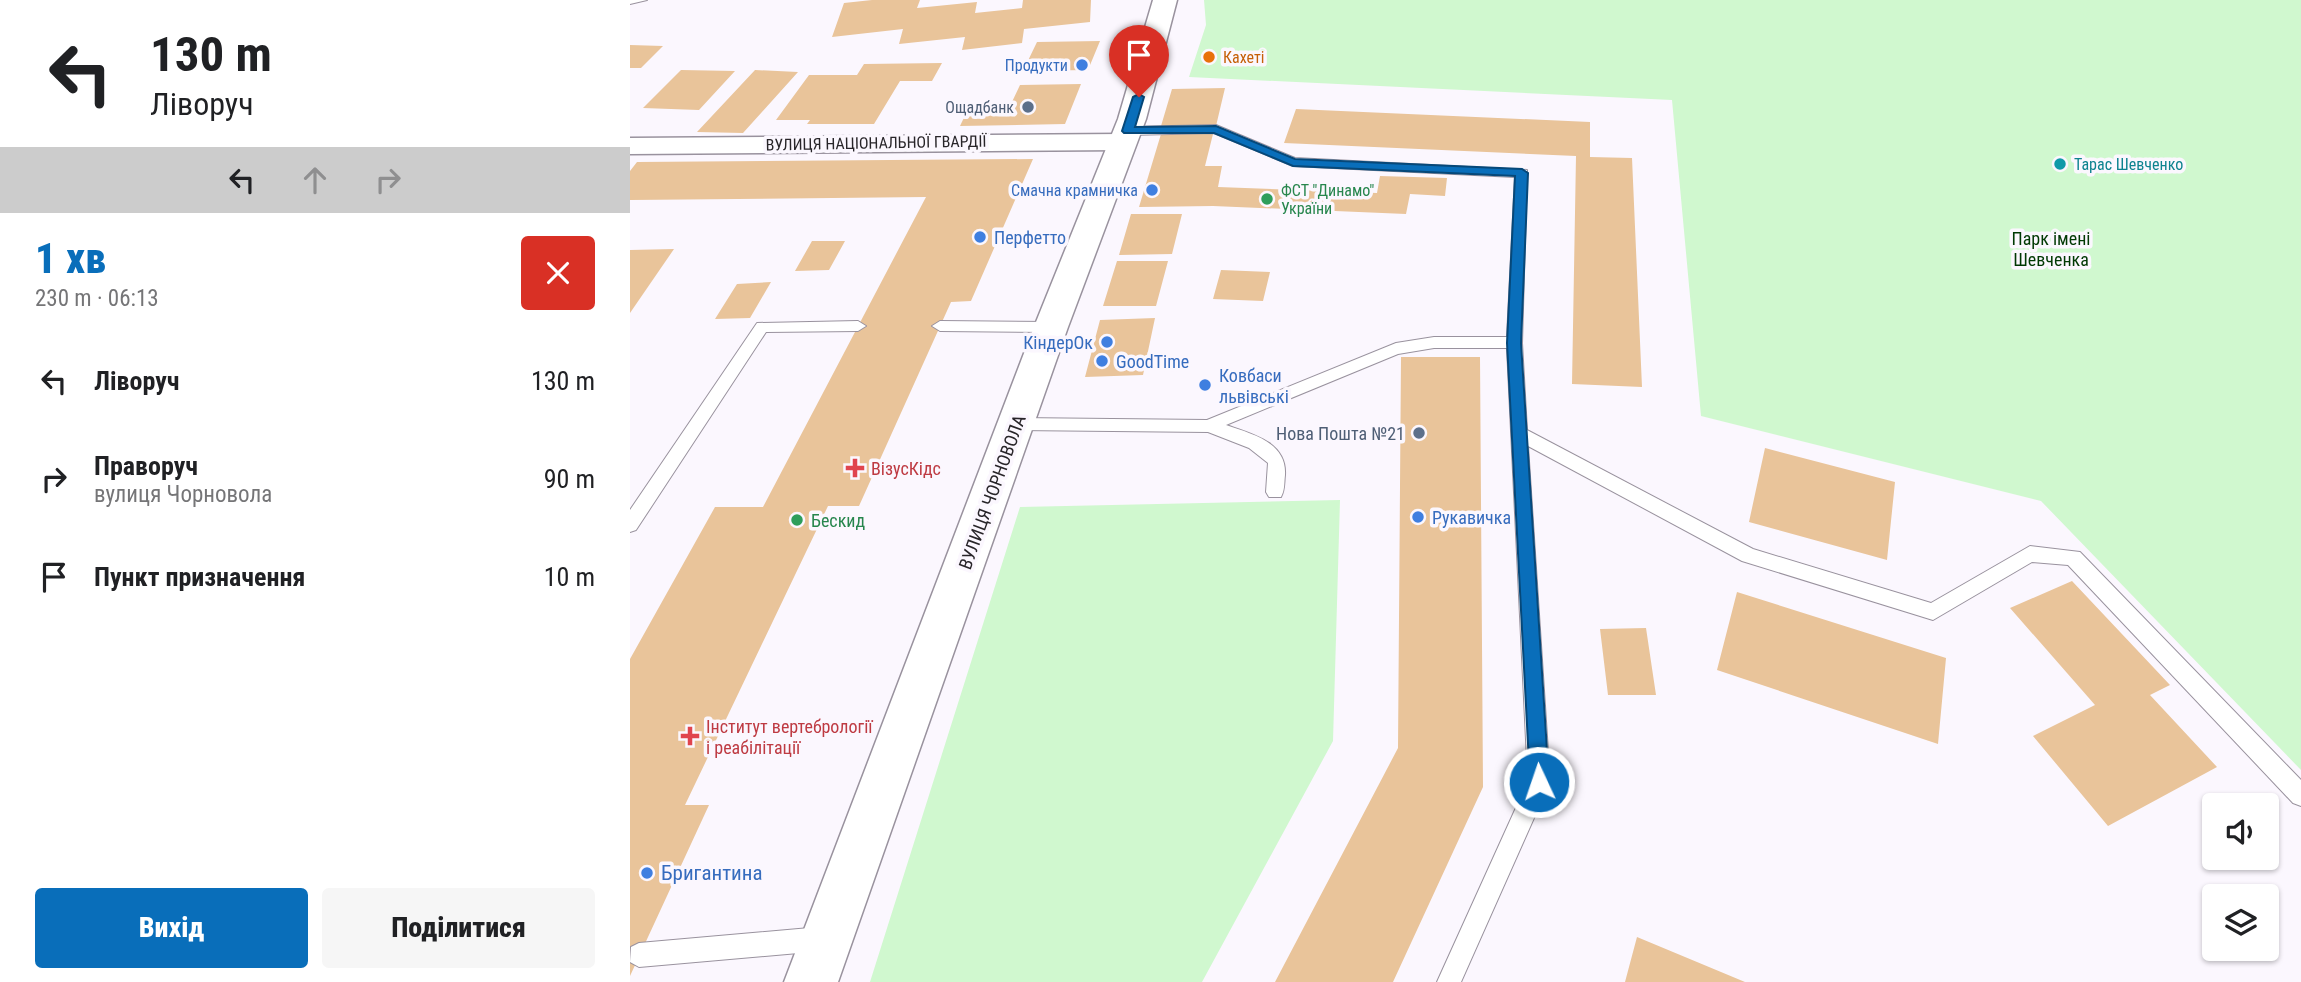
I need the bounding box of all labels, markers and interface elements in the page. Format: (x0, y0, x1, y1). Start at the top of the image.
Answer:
pin (1109, 25, 1169, 97)
text: 130 m (150, 26, 272, 83)
icon: left (35, 28, 126, 119)
icon: arrive (1120, 36, 1158, 74)
place label: Кахеті (1223, 48, 1264, 67)
marker: Кахеті (1201, 49, 1217, 65)
place label: Продукти (1005, 56, 1068, 75)
marker: Продукти (1074, 57, 1090, 73)
text: Ліворуч (150, 85, 254, 123)
place label: Ощадбанк (945, 98, 1014, 117)
marker: Ощадбанк (1020, 99, 1036, 115)
street label: ВУЛИЦЯ НАЦІОНАЛЬНОЇ ГВАРДІЇ (766, 132, 987, 154)
place label: Тарас Шевченко (2074, 155, 2183, 174)
marker: Тарас Шевченко (2052, 156, 2068, 172)
icon: left (223, 161, 261, 199)
icon: ahead (296, 161, 334, 199)
icon: right (369, 161, 407, 199)
place label: Смачна крамничка (1011, 181, 1138, 200)
place label: ФСТ "Динамо" України (1281, 181, 1374, 218)
marker: Смачна крамничка (1144, 182, 1160, 198)
marker: ФСТ "Динамо" України (1259, 191, 1275, 207)
place label: Перфетто (994, 227, 1066, 248)
park label: Парк імені Шевченка (2012, 228, 2090, 270)
marker: Перфетто (972, 229, 988, 245)
text: 1 хв (35, 234, 106, 283)
button: close (521, 236, 595, 310)
text: 230 m · 06:13 (35, 285, 159, 312)
place label: КіндерОк (1023, 332, 1093, 353)
marker: КіндерОк (1099, 334, 1115, 350)
place label: GoodTime (1116, 351, 1189, 372)
marker: GoodTime (1094, 353, 1110, 369)
icon: left (35, 362, 73, 400)
place label: Ковбаси львівські (1219, 365, 1289, 407)
text: Ліворуч (94, 366, 179, 396)
text: 130 m (531, 366, 595, 396)
marker: Ковбаси львівські (1197, 377, 1213, 393)
street label: ВУЛИЦЯ ЧОРНОВОЛА (954, 411, 1030, 572)
place label: Нова Пошта №21 (1276, 423, 1405, 444)
marker: Нова Пошта №21 (1411, 425, 1427, 441)
text: Праворуч (94, 451, 198, 481)
marker: ВізусКідс (845, 458, 865, 478)
place label: ВізусКідс (871, 458, 941, 479)
icon: right (35, 460, 73, 498)
text: 90 m (544, 464, 595, 494)
text: вулиця Чорновола (94, 481, 272, 508)
place label: Рукавичка (1432, 507, 1511, 528)
marker: Рукавичка (1410, 509, 1426, 525)
place label: Бескид (811, 510, 865, 531)
marker: Бескид (789, 512, 805, 528)
icon: arrive (35, 558, 73, 596)
text: Пункт призначення (94, 562, 305, 592)
text: 10 m (544, 562, 595, 592)
place label: Інститут вертебрології і реабілітації (706, 716, 873, 758)
marker: Інститут вертебрології і реабілітації (680, 726, 700, 746)
position arrow (1502, 745, 1576, 819)
map controls (2202, 793, 2279, 961)
button: sound (2202, 793, 2279, 870)
place label: Бригантина (661, 861, 763, 885)
marker: Бригантина (639, 865, 655, 881)
button: layers (2202, 884, 2279, 961)
button: Вихід (35, 888, 308, 968)
button: Поділитися (322, 888, 595, 968)

